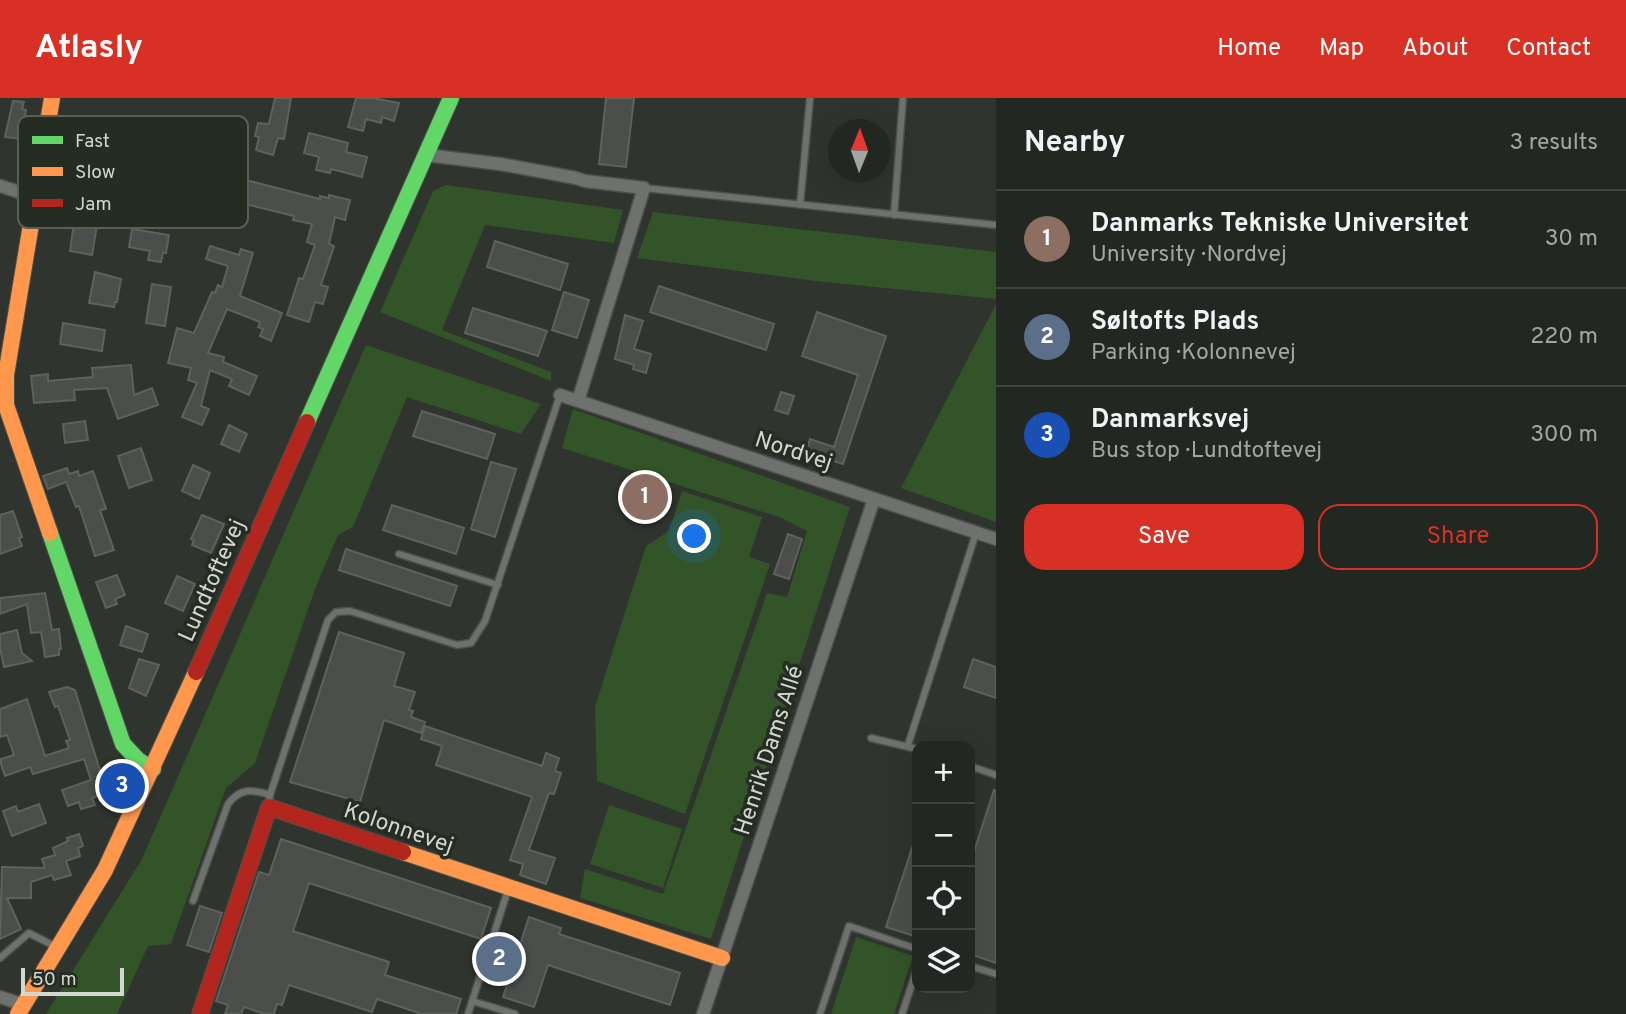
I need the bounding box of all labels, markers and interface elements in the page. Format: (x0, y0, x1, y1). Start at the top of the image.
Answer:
text: Atlasly (35, 28, 143, 70)
text: Home (1217, 34, 1281, 64)
text: Map (1319, 34, 1364, 64)
text: About (1402, 34, 1468, 64)
text: Contact (1506, 34, 1591, 64)
legend (18, 116, 248, 228)
north arrow (828, 119, 891, 182)
text: Nearby (1024, 125, 1125, 162)
text: 3 results (1509, 129, 1598, 158)
text: Fast (75, 130, 110, 154)
text: Slow (75, 161, 115, 185)
text: Jam (75, 193, 112, 217)
text: Danmarks Tekniske Universitet (1091, 208, 1469, 241)
text: 1 (1042, 225, 1052, 254)
text: 30 m (1545, 225, 1598, 254)
text: University · Nordvej (1091, 241, 1287, 270)
text: Søltofts Plads (1091, 306, 1259, 339)
text: 2 (1040, 323, 1054, 352)
text: 220 m (1530, 323, 1598, 352)
text: Parking · Kolonnevej (1091, 339, 1296, 368)
text: Danmarksvej (1091, 404, 1249, 437)
text: 3 (1040, 421, 1054, 450)
text: 300 m (1530, 421, 1598, 450)
street label: Nordvej (751, 426, 836, 479)
text: Bus stop · Lundtoftevej (1091, 437, 1322, 466)
pin: 1 (622, 471, 668, 523)
button: Save (1024, 504, 1304, 570)
button: Share (1318, 504, 1598, 570)
street label: Lundtoftevej (173, 515, 253, 647)
your location (677, 519, 711, 553)
street label: Henrik Dams Allé (729, 662, 811, 839)
map controls (912, 741, 975, 993)
button: + (912, 741, 975, 804)
pin: 3 (99, 760, 145, 812)
street label: Kolonnevej (339, 797, 457, 862)
button: − (912, 804, 975, 867)
button: locate (912, 867, 975, 930)
button: layers (912, 930, 975, 993)
pin: 2 (476, 933, 522, 985)
scale bar (21, 965, 124, 997)
text: 50 m (32, 968, 77, 992)

